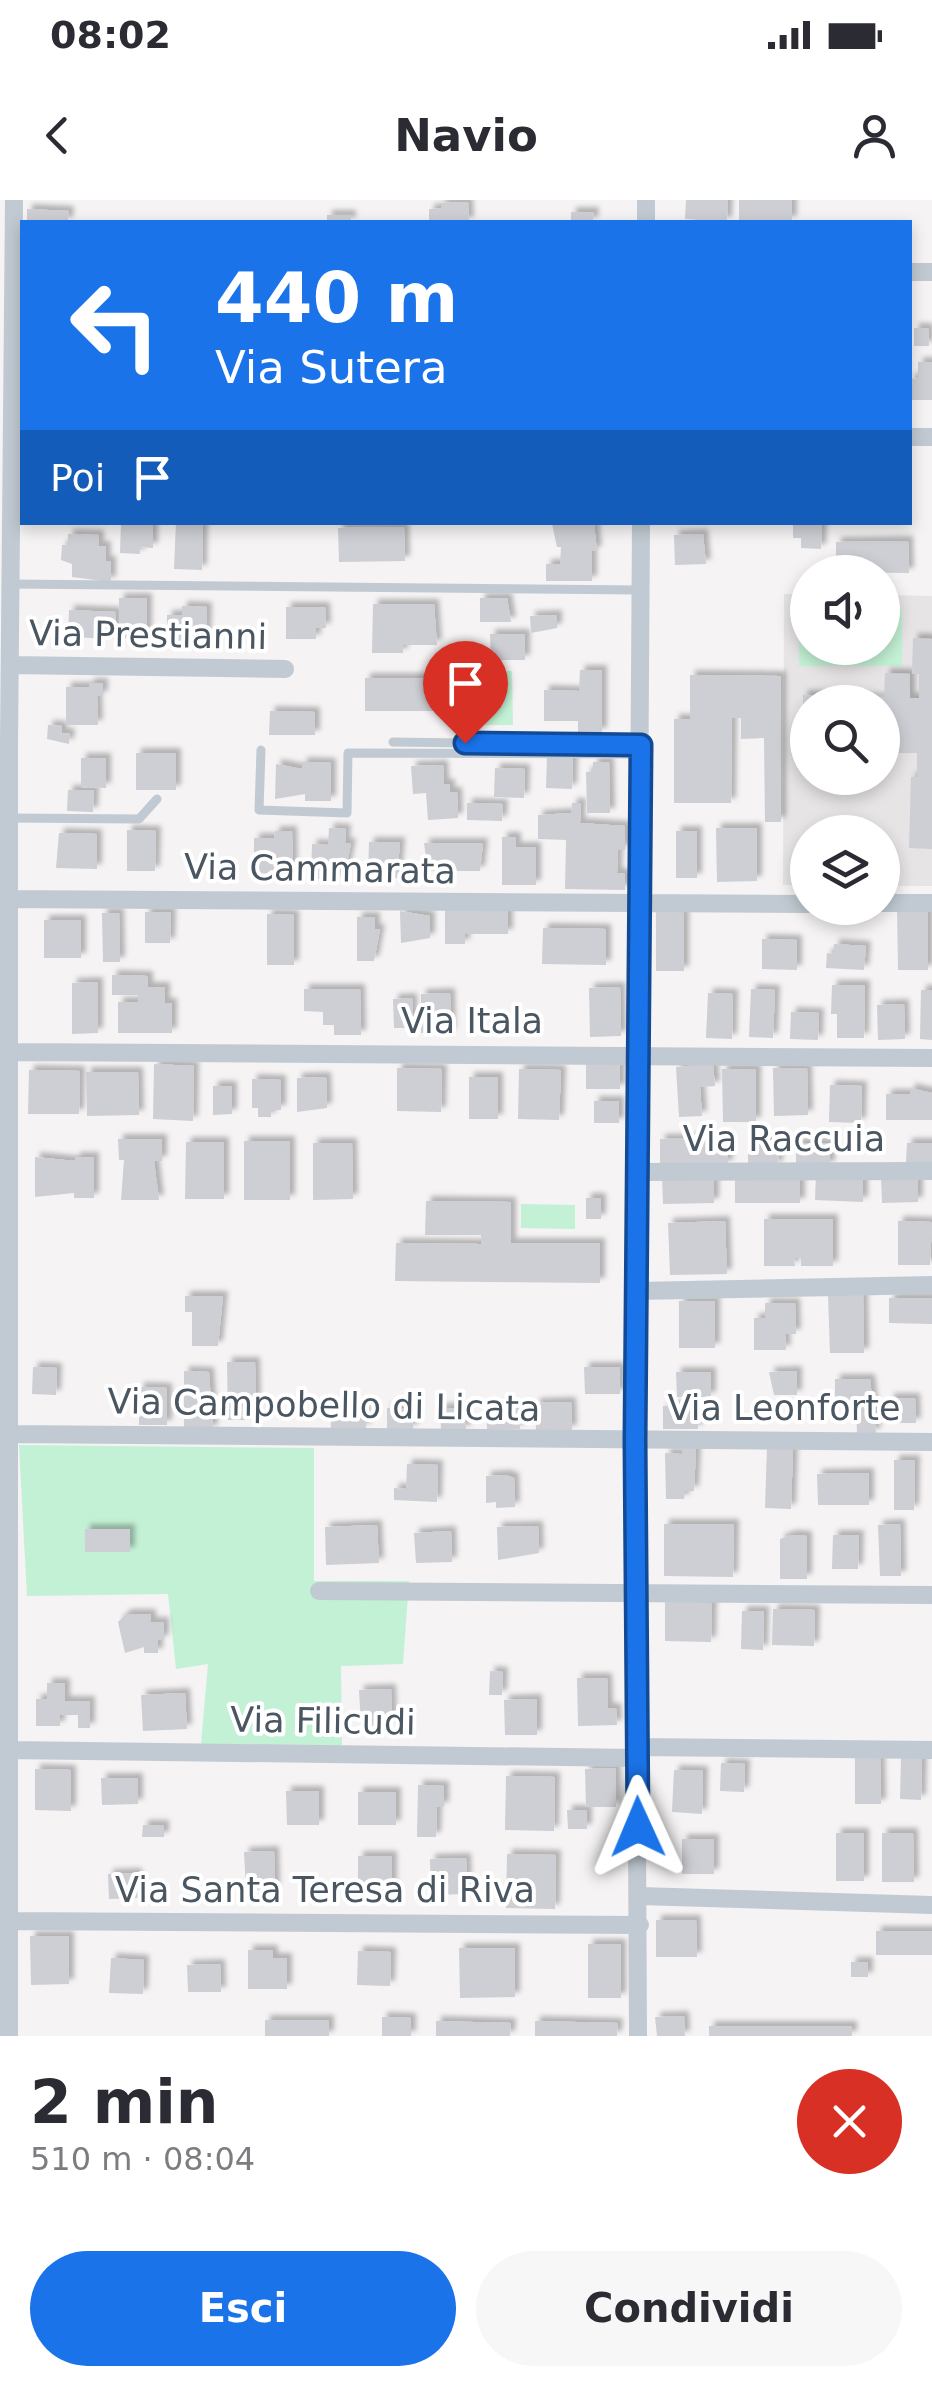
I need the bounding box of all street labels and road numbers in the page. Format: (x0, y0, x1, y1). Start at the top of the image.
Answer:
street label: Via Prestianni (28, 613, 268, 657)
street label: Via Cammarata (184, 847, 456, 891)
street label: Via Itala (401, 1001, 543, 1041)
street label: Via Raccuia (683, 1119, 885, 1159)
street label: Via Campobello di Licata (107, 1381, 541, 1429)
street label: Via Leonforte (668, 1388, 900, 1428)
street label: Via Filicudi (230, 1699, 416, 1743)
street label: Via Santa Teresa di Riva (115, 1870, 535, 1910)

